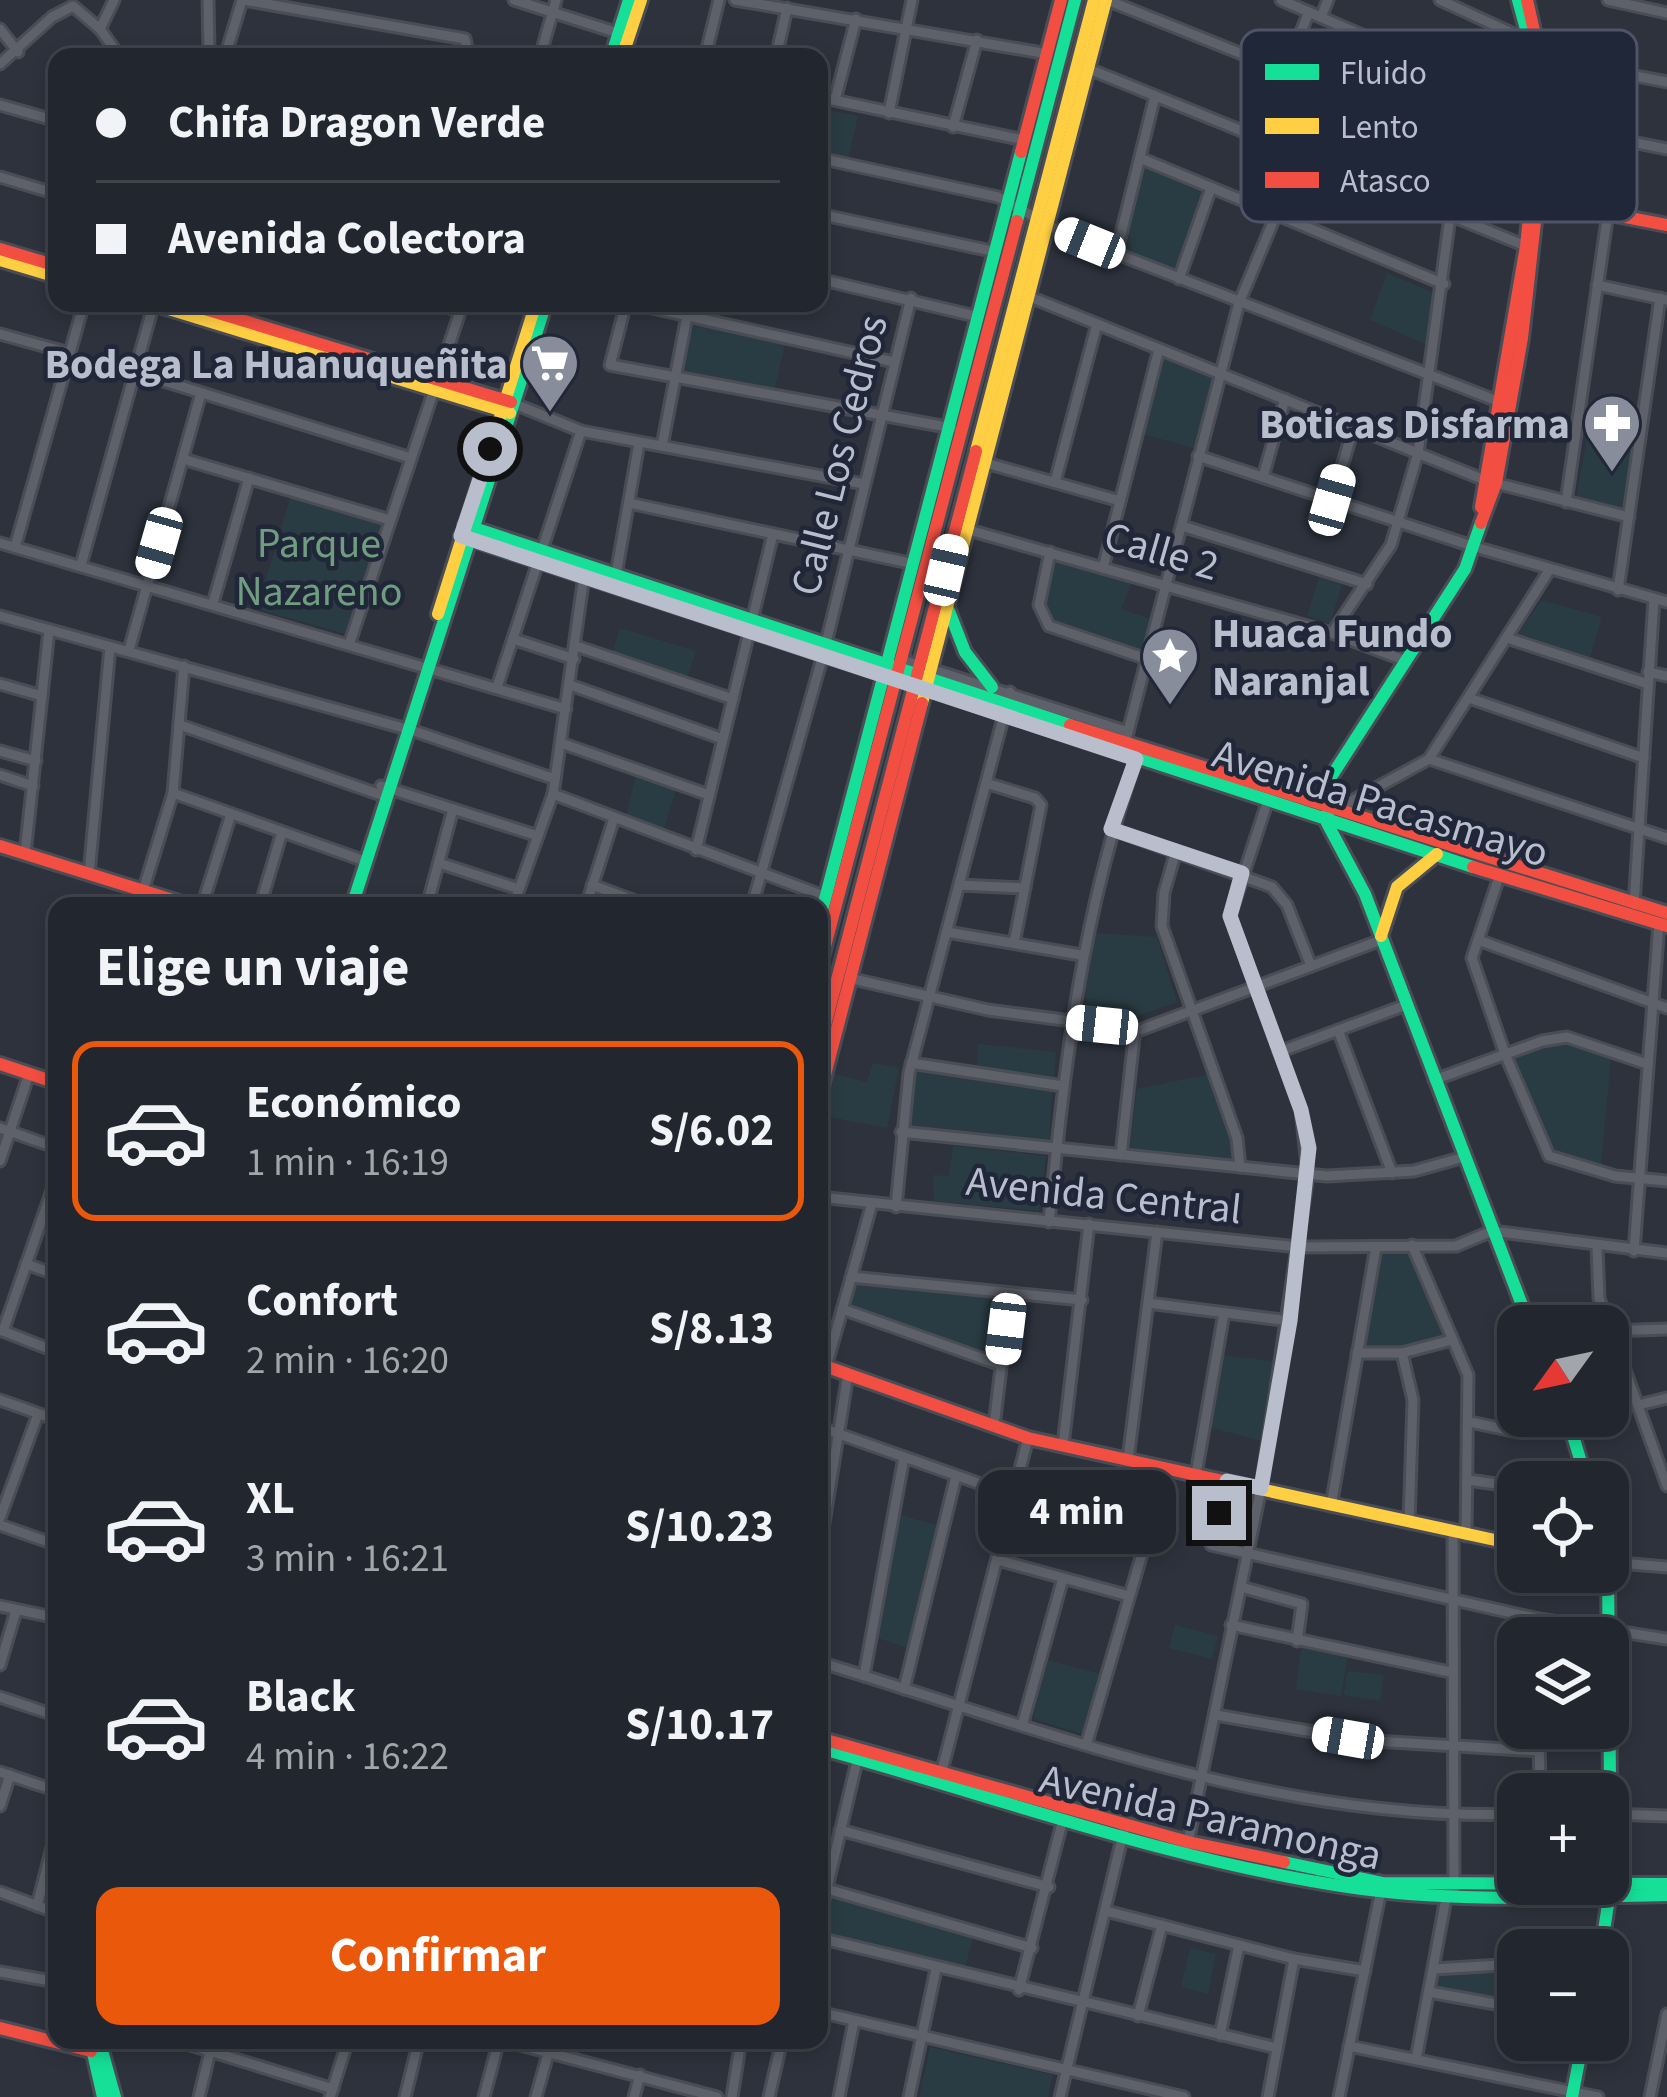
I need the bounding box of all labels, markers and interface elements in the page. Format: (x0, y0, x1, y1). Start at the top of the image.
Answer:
legend (1241, 30, 1637, 222)
text: Fluido (1340, 50, 1427, 97)
text: Chifa Dragon Verde (168, 91, 545, 155)
text: Lento (1340, 104, 1419, 151)
text: Atasco (1340, 158, 1431, 205)
text: Avenida Colectora (168, 207, 526, 271)
car (1050, 213, 1130, 273)
street label: Calle Los Cedros (776, 309, 904, 602)
supermarket icon: Bodega La Huanuqueñita (519, 332, 581, 414)
place label: Bodega La Huanuqueñita (45, 335, 508, 395)
pharmacy icon: Boticas Disfarma (1581, 392, 1643, 474)
place label: Boticas Disfarma (1259, 395, 1570, 455)
route start (463, 422, 517, 476)
car (1305, 460, 1359, 540)
car (132, 503, 186, 583)
street label: Calle 2 (1097, 507, 1226, 597)
park label: Parque Nazareno (235, 514, 403, 622)
car (920, 531, 972, 609)
place label: Huaca Fundo Naranjal (1212, 604, 1453, 712)
place icon: Huaca Fundo Naranjal (1139, 625, 1201, 707)
street label: Avenida Pacasmayo (1205, 724, 1556, 883)
text: Elige un viaje (96, 930, 410, 1007)
car (1064, 1003, 1140, 1047)
text: Económico (246, 1071, 462, 1135)
icon: car (102, 1077, 210, 1185)
text: S/6.02 (649, 1099, 774, 1163)
text: 1 min · 16:19 (246, 1135, 449, 1191)
street label: Avenida Central (963, 1152, 1244, 1240)
text: Confort (246, 1269, 398, 1333)
icon: car (102, 1275, 210, 1383)
car (984, 1291, 1028, 1367)
text: S/8.13 (649, 1297, 774, 1361)
north arrow (1497, 1305, 1629, 1437)
map controls (1497, 1305, 1629, 2061)
text: 2 min · 16:20 (246, 1333, 449, 1389)
button: locate (1497, 1461, 1629, 1593)
text: XL (246, 1467, 295, 1531)
callout: 4 min (979, 1471, 1177, 1555)
icon: car (102, 1473, 210, 1581)
text: 4 min (1030, 1484, 1124, 1540)
route end (1192, 1486, 1246, 1540)
text: S/10.23 (625, 1495, 774, 1559)
text: 3 min · 16:21 (246, 1531, 449, 1587)
button: layers (1497, 1617, 1629, 1749)
text: Black (246, 1665, 356, 1729)
icon: car (102, 1671, 210, 1779)
text: S/10.17 (625, 1693, 774, 1757)
car (1309, 1714, 1387, 1762)
text: 4 min · 16:22 (246, 1729, 449, 1785)
street label: Avenida Paramonga (1034, 1749, 1387, 1886)
button: + (1497, 1773, 1629, 1905)
button: Confirmar (96, 1887, 780, 2025)
button: − (1497, 1929, 1629, 2061)

